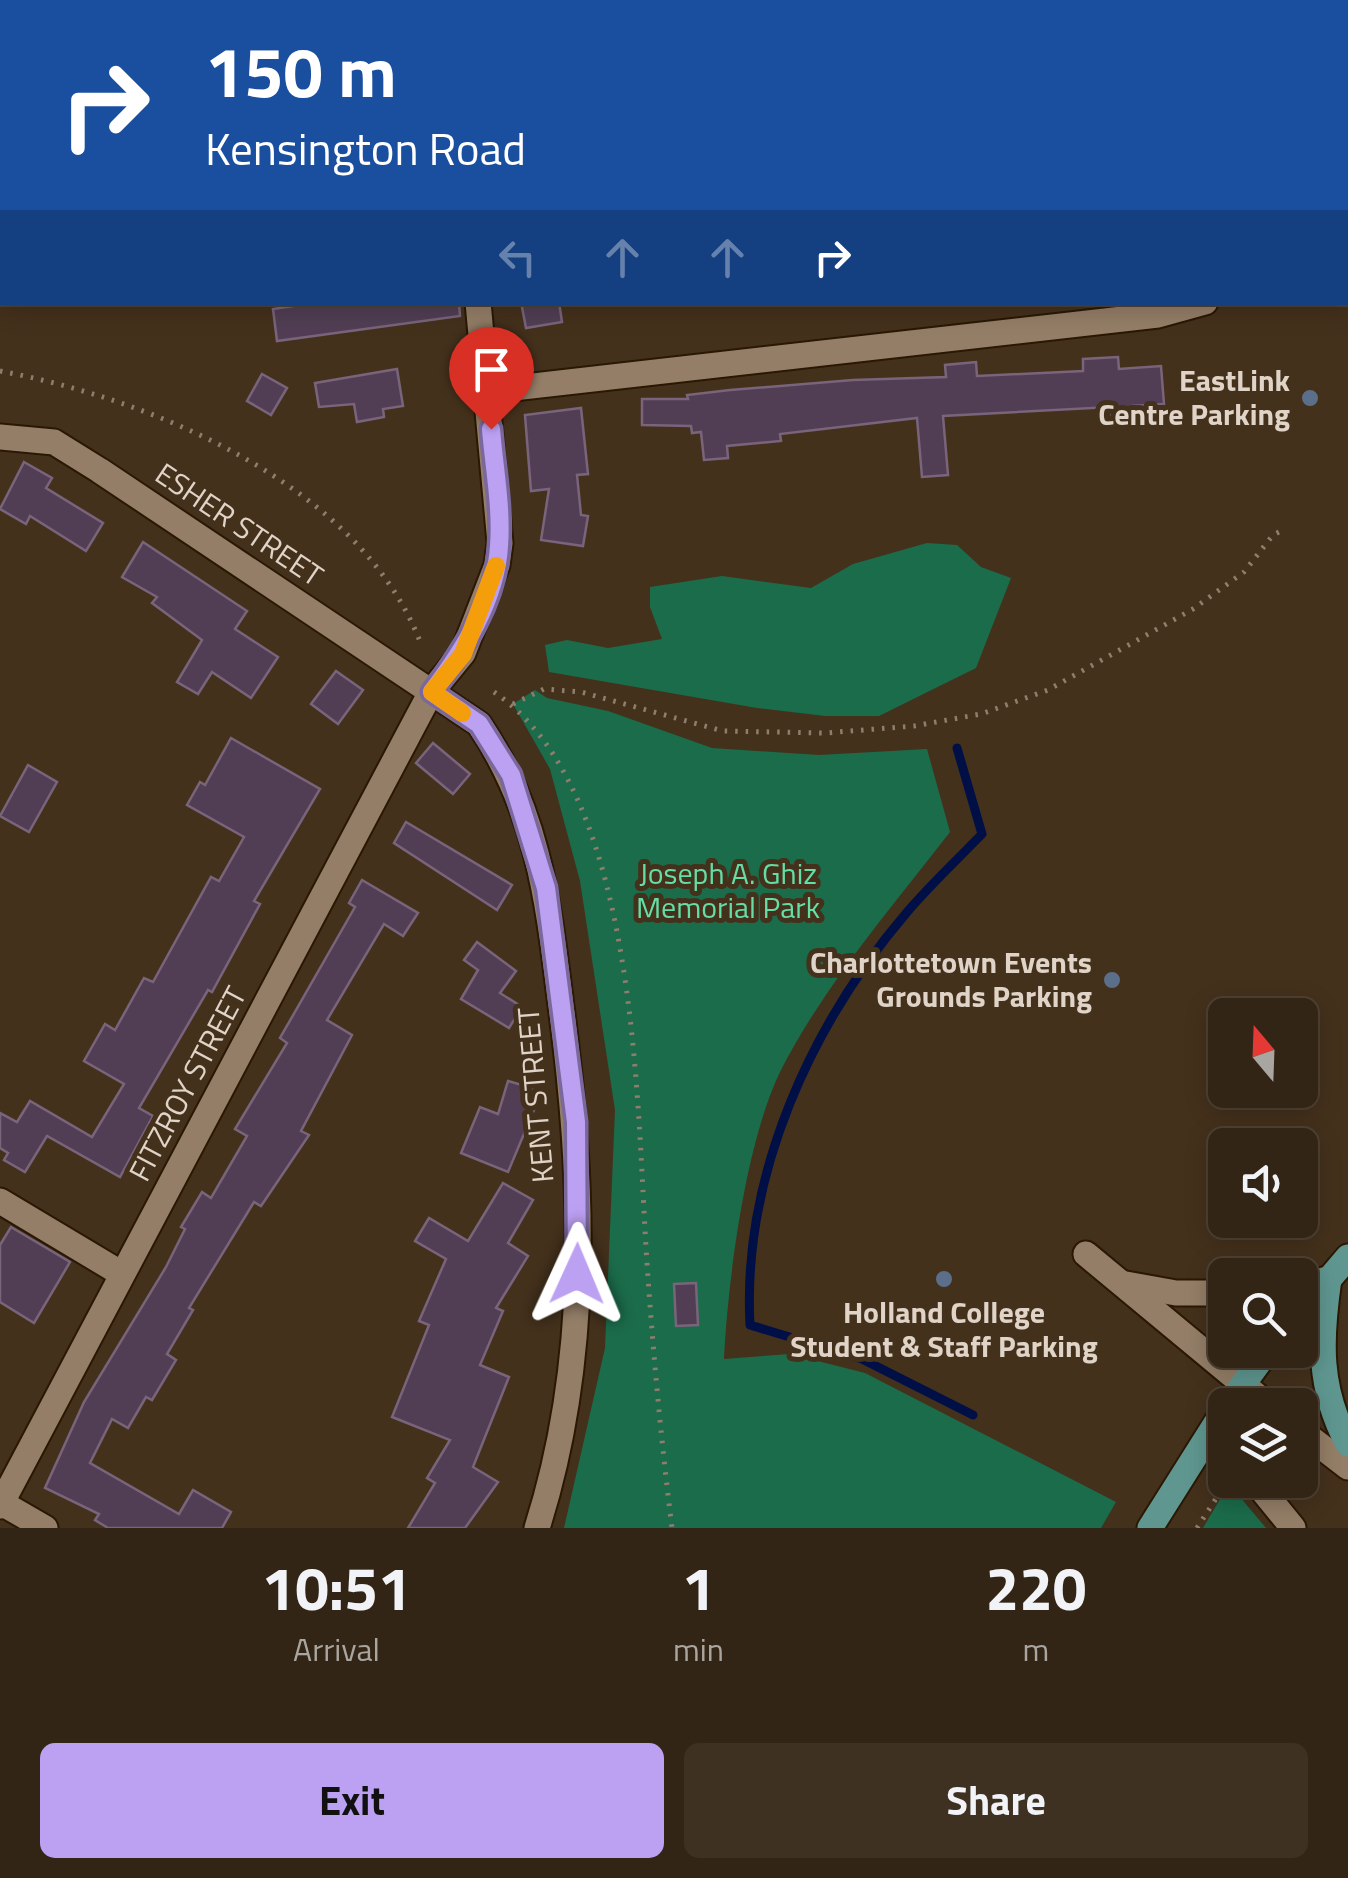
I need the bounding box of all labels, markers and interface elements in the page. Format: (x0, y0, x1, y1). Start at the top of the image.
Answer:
text: 150 m (205, 18, 397, 124)
icon: right (40, 40, 170, 170)
text: Kensington Road (205, 114, 526, 182)
icon: left (490, 230, 545, 285)
icon: ahead (595, 230, 650, 285)
icon: ahead (700, 230, 755, 285)
icon: right (805, 230, 860, 285)
pin (449, 327, 534, 430)
icon: arrive (464, 342, 519, 397)
place label: EastLink Centre Parking (1098, 357, 1291, 437)
marker: EastLink Centre Parking (1299, 387, 1321, 409)
street label: ESHER STREET (146, 451, 333, 598)
park label: Joseph A. Ghiz Memorial Park (636, 850, 820, 930)
place label: Charlottetown Events Grounds Parking (810, 939, 1092, 1019)
marker: Charlottetown Events Grounds Parking (1101, 969, 1123, 991)
street label: FITZROY STREET (116, 978, 258, 1189)
north arrow (1208, 998, 1318, 1108)
map controls (1208, 998, 1318, 1498)
street label: KENT STREET (504, 1005, 566, 1185)
button: sound (1208, 1128, 1318, 1238)
position arrow (525, 1222, 629, 1326)
button: search (1208, 1258, 1318, 1368)
marker: Holland College Student & Staff Parking (933, 1268, 955, 1290)
place label: Holland College Student & Staff Parking (790, 1289, 1098, 1369)
button: layers (1208, 1388, 1318, 1498)
text: 10:51 (262, 1542, 411, 1633)
text: 1 (682, 1542, 715, 1633)
text: 220 (986, 1542, 1086, 1633)
text: Arrival (293, 1625, 380, 1673)
text: min (673, 1625, 724, 1673)
text: m (1023, 1625, 1049, 1673)
button: Exit (40, 1743, 664, 1858)
button: Share (684, 1743, 1308, 1858)

